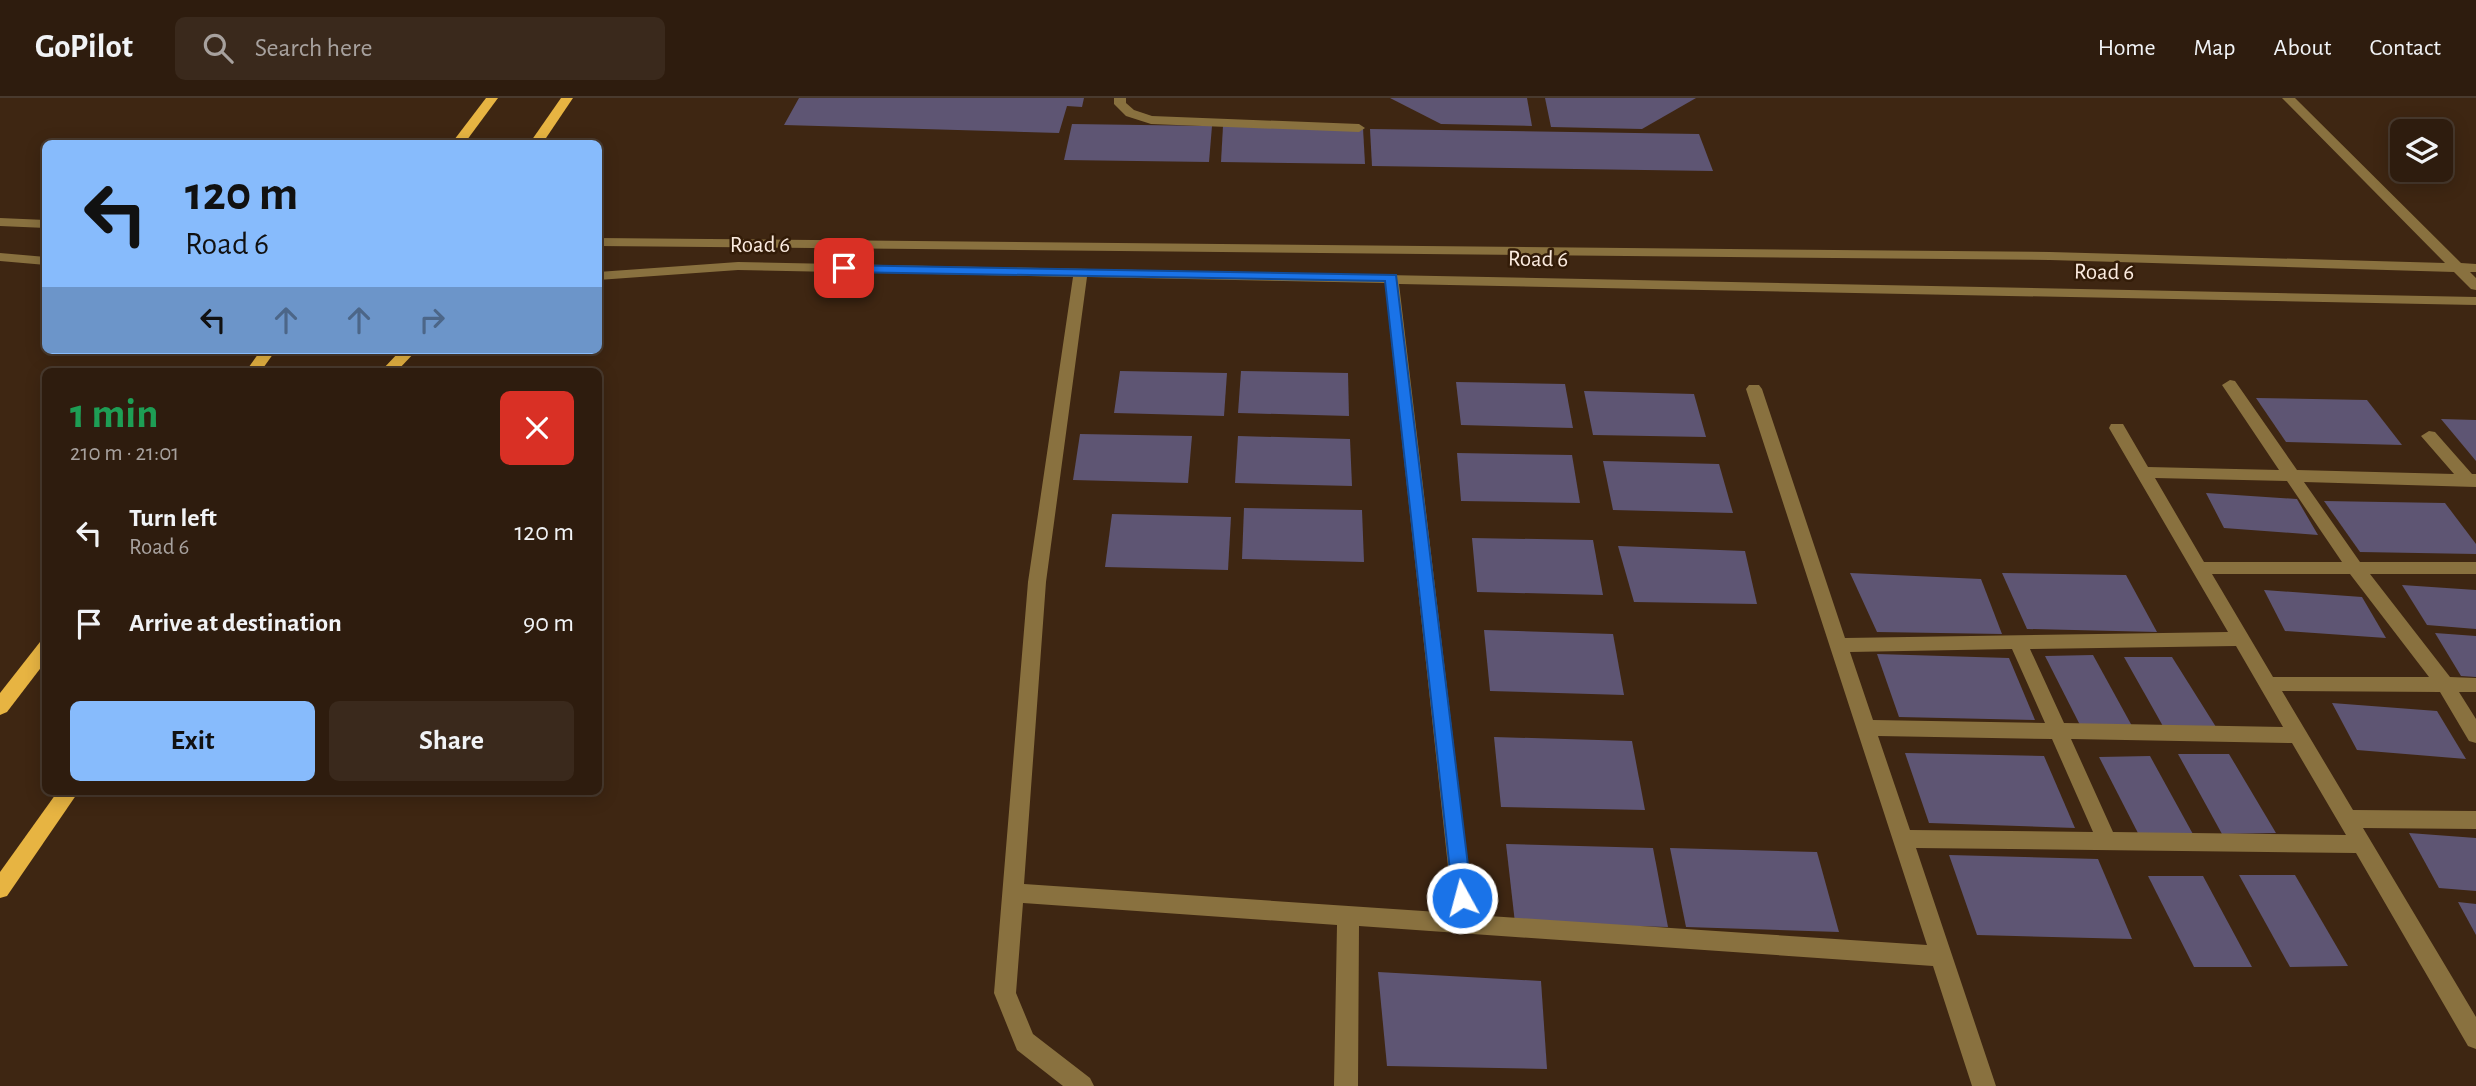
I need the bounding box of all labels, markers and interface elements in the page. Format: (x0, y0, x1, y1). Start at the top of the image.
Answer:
search box (175, 17, 665, 80)
icon: search (199, 29, 237, 67)
text: GoPilot (35, 31, 133, 64)
text: Search here (255, 35, 372, 61)
text: Home (2098, 36, 2156, 60)
text: Map (2194, 36, 2236, 60)
text: About (2274, 36, 2331, 60)
text: Contact (2369, 36, 2441, 60)
map controls (2390, 119, 2453, 182)
button: layers (2390, 119, 2453, 182)
icon: left (70, 168, 161, 259)
text: 120 m (185, 170, 298, 219)
text: Road 6 (185, 228, 269, 260)
street label: Road 6 (730, 234, 790, 257)
pin (814, 238, 874, 298)
street label: Road 6 (1508, 247, 1568, 272)
icon: arrive (825, 249, 863, 287)
street label: Road 6 (2074, 260, 2134, 285)
icon: left (194, 301, 232, 339)
icon: ahead (267, 301, 305, 339)
icon: ahead (340, 301, 378, 339)
icon: right (413, 301, 451, 339)
button: close (500, 391, 574, 465)
text: 1 min (70, 393, 159, 435)
text: 210 m · 21:01 (70, 442, 179, 465)
text: Turn left (129, 505, 217, 531)
icon: left (70, 514, 108, 552)
text: 120 m (514, 519, 574, 545)
text: Road 6 (129, 536, 189, 559)
icon: arrive (70, 605, 108, 643)
text: Arrive at destination (129, 610, 342, 636)
text: 90 m (523, 610, 574, 636)
button: Exit (70, 701, 315, 781)
button: Share (329, 701, 574, 781)
position arrow (1425, 861, 1499, 935)

